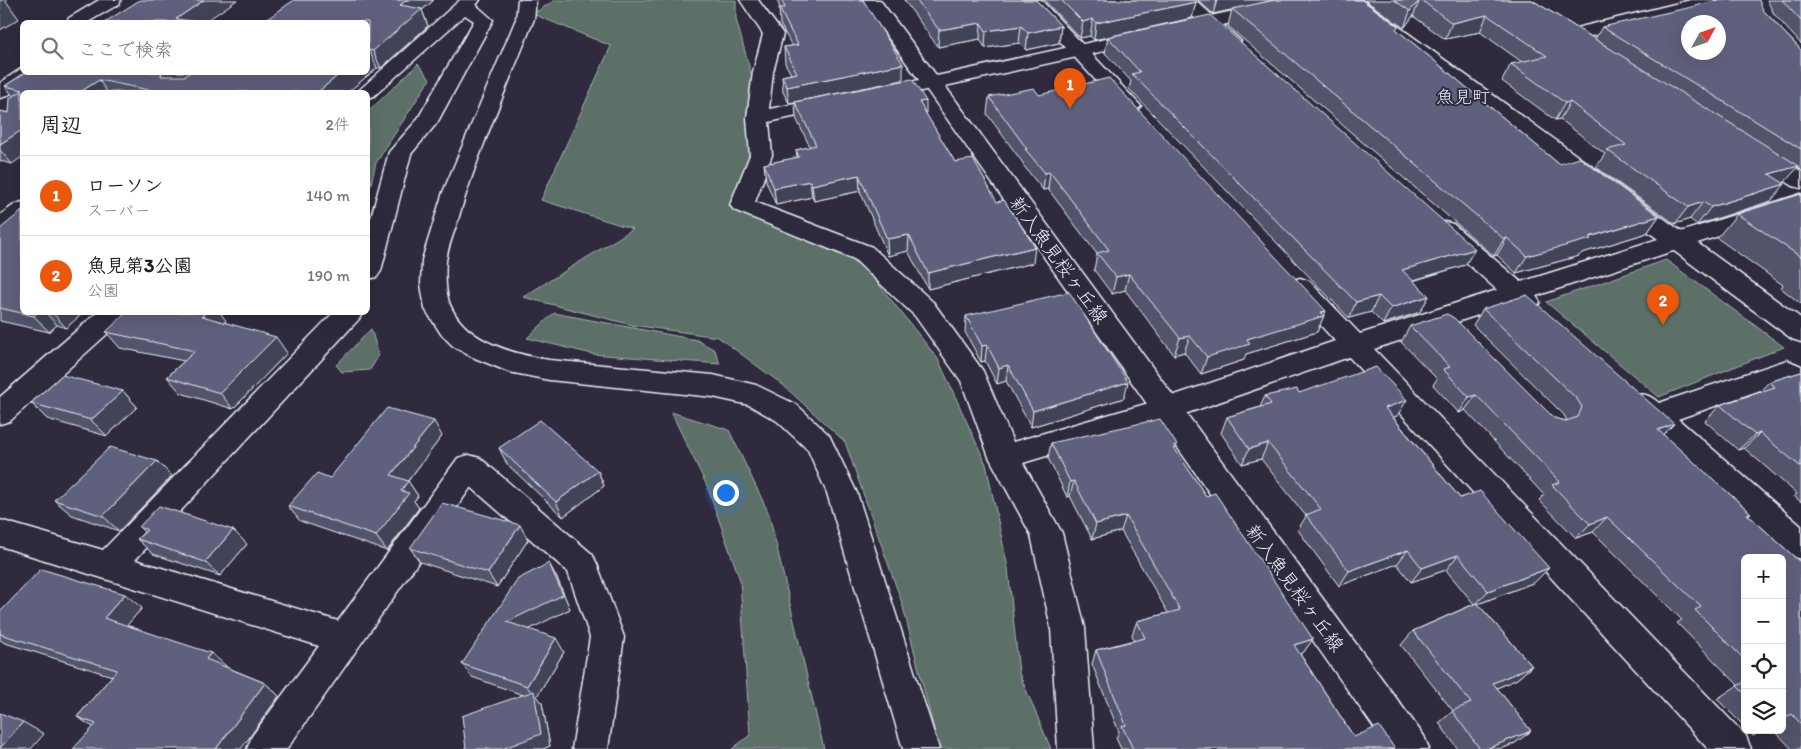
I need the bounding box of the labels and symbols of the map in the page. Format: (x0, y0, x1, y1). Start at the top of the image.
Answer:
north arrow (1681, 15, 1726, 60)
pin: 1 (1054, 68, 1086, 109)
district label: 魚見町 (1436, 86, 1490, 108)
street label: 新入魚見桜ヶ丘線 (1005, 192, 1113, 328)
pin: 2 (1647, 284, 1679, 325)
your location (713, 480, 739, 506)
street label: 新入魚見桜ヶ丘線 (1241, 520, 1349, 656)

